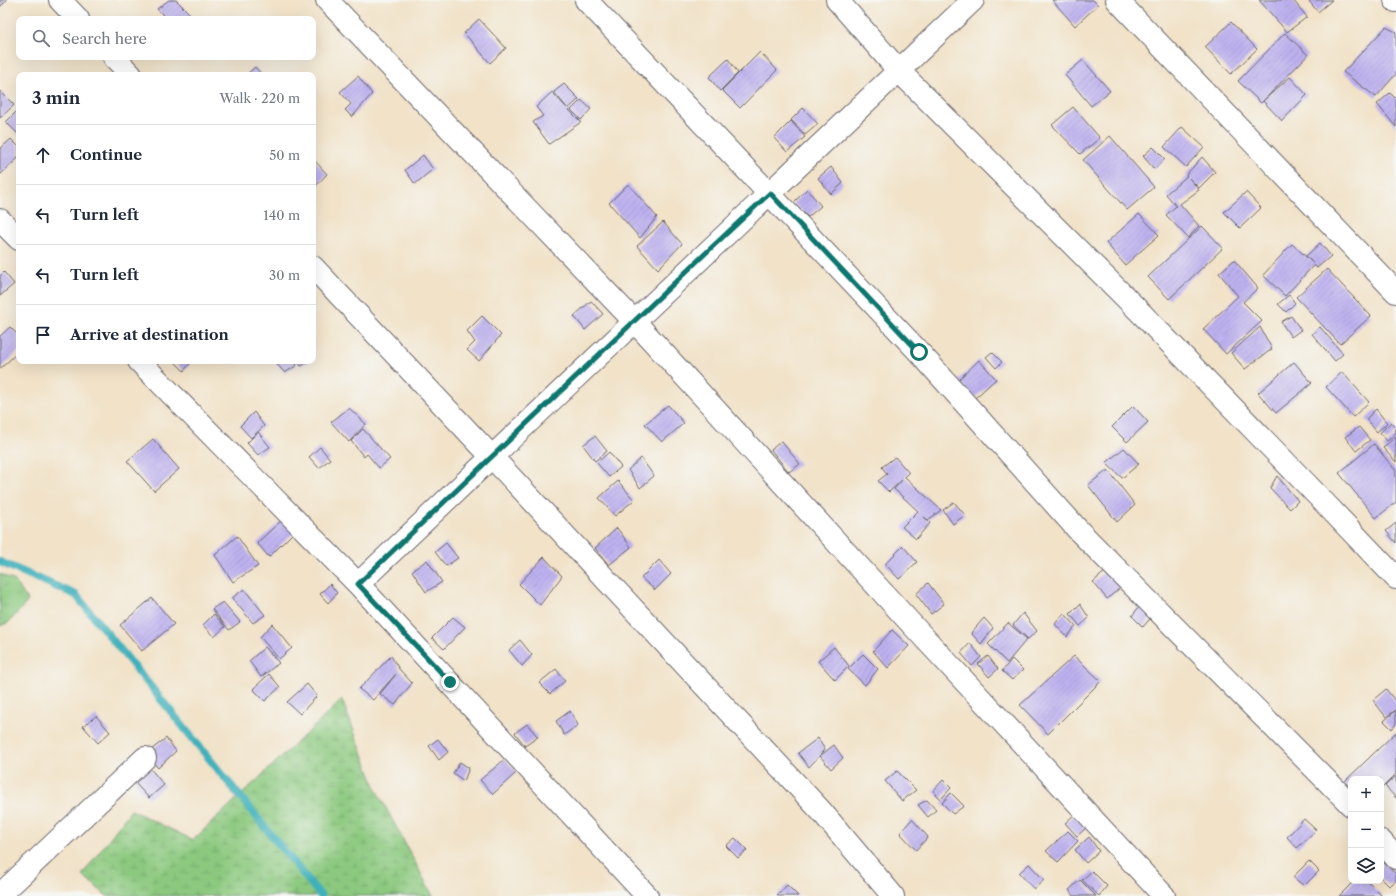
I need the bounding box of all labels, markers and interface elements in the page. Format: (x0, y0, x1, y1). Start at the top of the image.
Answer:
search box (16, 16, 316, 60)
icon: search (30, 27, 52, 49)
text: Search here (62, 29, 147, 48)
text: 3 min (32, 88, 81, 108)
text: Walk · 220 m (220, 90, 300, 106)
icon: ahead (32, 144, 54, 166)
text: Continue (70, 145, 142, 164)
text: 50 m (269, 147, 300, 163)
icon: left (32, 204, 54, 226)
text: Turn left (70, 205, 139, 224)
text: 140 m (263, 207, 300, 223)
icon: left (32, 264, 54, 286)
text: Turn left (70, 265, 139, 284)
text: 30 m (269, 267, 300, 283)
icon: arrive (32, 324, 54, 346)
text: Arrive at destination (70, 325, 229, 344)
route start (910, 343, 928, 361)
route end (441, 673, 459, 691)
map controls (1348, 776, 1384, 884)
button: + (1348, 776, 1384, 812)
button: − (1348, 812, 1384, 848)
button: layers (1348, 848, 1384, 884)

